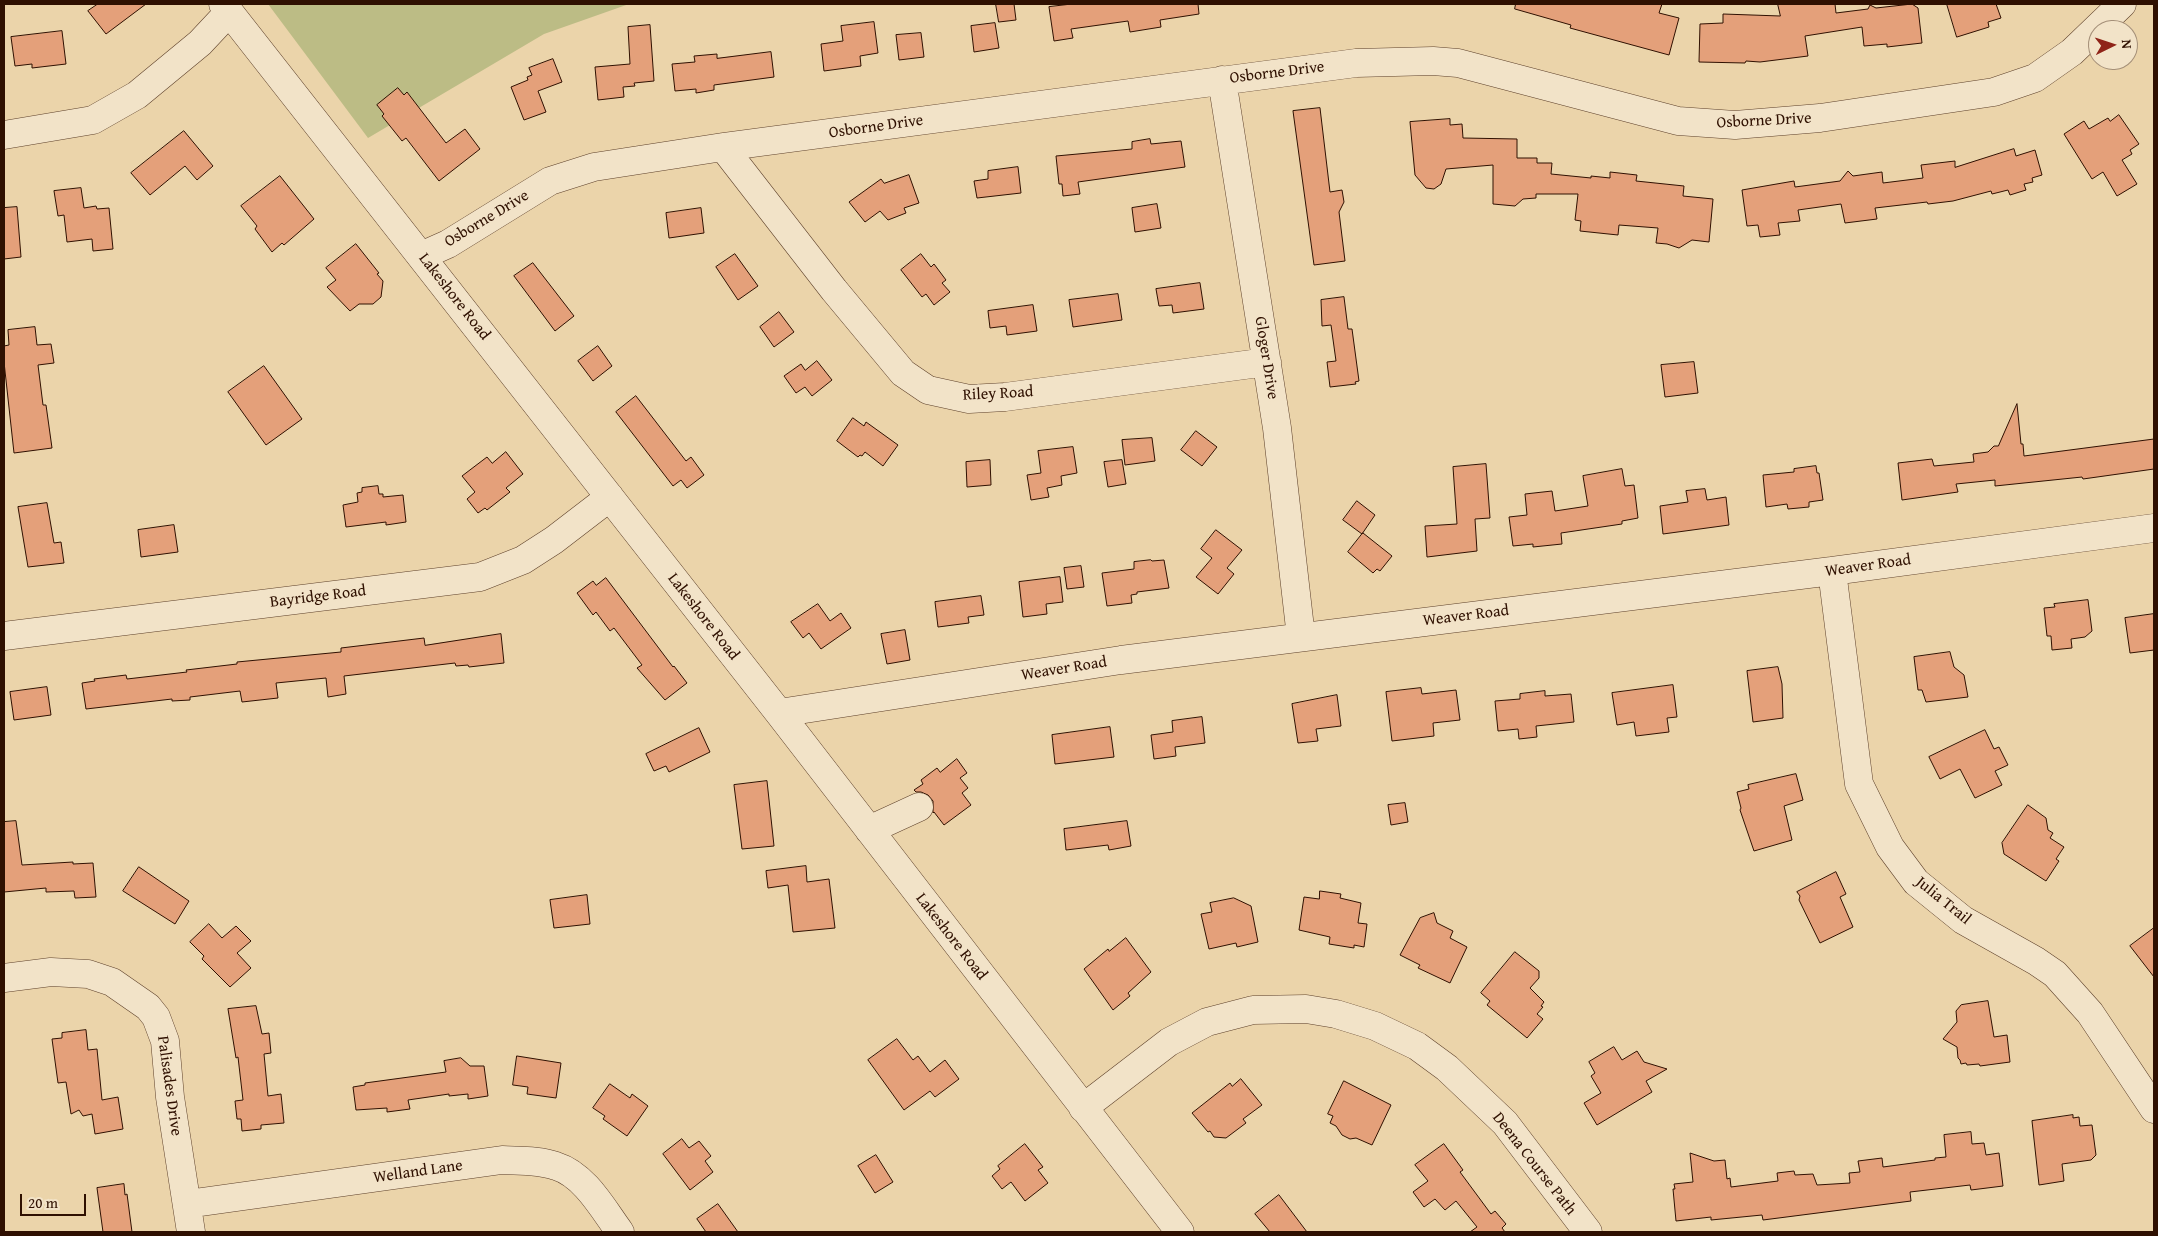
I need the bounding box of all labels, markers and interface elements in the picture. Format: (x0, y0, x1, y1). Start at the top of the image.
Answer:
north arrow (2088, 20, 2138, 70)
text: N (2117, 39, 2137, 49)
street label: Osborne Drive (1229, 58, 1325, 88)
street label: Osborne Drive (1716, 109, 1812, 133)
street label: Osborne Drive (828, 111, 924, 143)
street label: Osborne Drive (441, 186, 533, 252)
street label: Lakeshore Road (414, 250, 494, 344)
street label: Gloger Drive (1250, 315, 1282, 401)
street label: Riley Road (962, 383, 1034, 405)
street label: Weaver Road (1824, 550, 1912, 582)
street label: Lakeshore Road (663, 570, 743, 664)
street label: Bayridge Road (269, 582, 367, 612)
street label: Weaver Road (1422, 601, 1510, 631)
street label: Weaver Road (1020, 653, 1108, 685)
street label: Julia Trail (1911, 873, 1975, 929)
street label: Lakeshore Road (911, 890, 991, 984)
street label: Palisades Drive (152, 1035, 186, 1137)
street label: Deena Course Path (1488, 1109, 1580, 1219)
street label: Welland Lane (372, 1156, 464, 1188)
scale bar (22, 1184, 89, 1216)
text: 20 m (28, 1192, 58, 1213)

